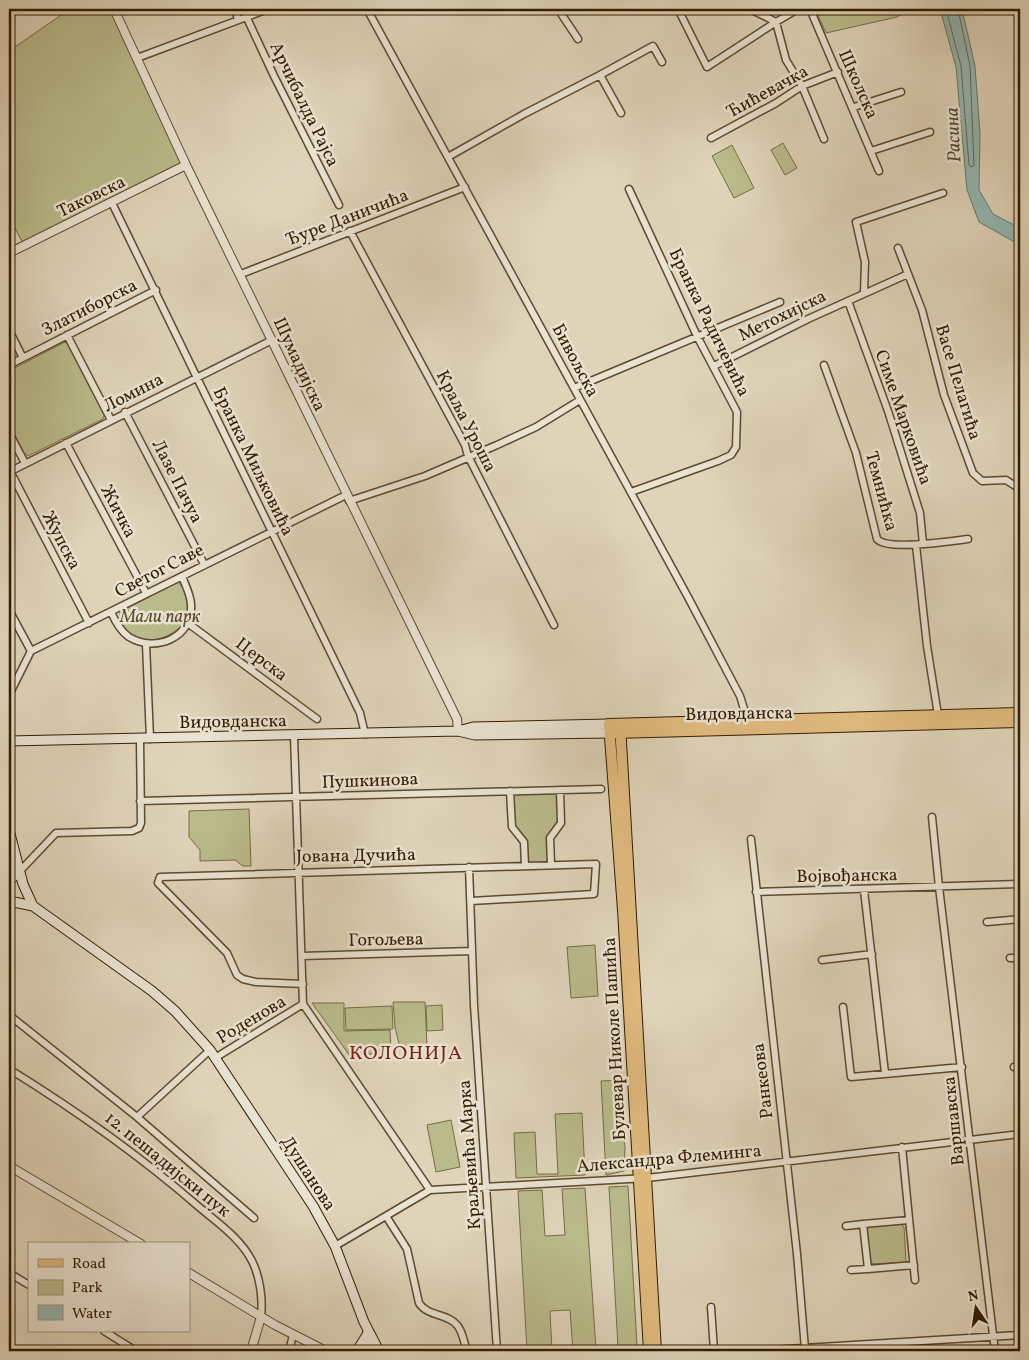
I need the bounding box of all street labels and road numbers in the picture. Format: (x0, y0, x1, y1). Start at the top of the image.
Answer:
street label: Арчибалда Рајса (263, 38, 345, 171)
street label: Школска (831, 46, 884, 123)
street label: Ћићевачка (722, 60, 813, 125)
street label: Таковска (53, 170, 130, 225)
street label: Ђуре Даничића (283, 183, 413, 253)
street label: Бранка Радичевића (662, 244, 755, 401)
street label: Златиборска (38, 274, 142, 343)
street label: Метохијска (734, 284, 831, 348)
street label: Шумадијска (266, 314, 331, 416)
street label: Бивољска (545, 319, 605, 402)
street label: Васе Пелагића (928, 322, 987, 443)
street label: Симе Марковића (868, 347, 937, 488)
street label: Краља Уроша (429, 366, 502, 477)
street label: Ломина (99, 368, 168, 419)
street label: Бранка Миљковића (206, 383, 300, 540)
street label: Лазе Пачуа (145, 436, 208, 528)
street label: Темнићка (858, 449, 903, 534)
street label: Жичка (93, 481, 142, 543)
street label: Жупска (35, 507, 87, 574)
street label: Светог Саве (111, 538, 209, 605)
street label: Церска (230, 632, 292, 688)
street label: Видовданска (685, 701, 793, 728)
street label: Видовданска (179, 709, 287, 736)
street label: Пушкинова (321, 767, 419, 796)
street label: Јована Дучића (296, 843, 416, 870)
street label: Војвођанска (796, 863, 898, 890)
street label: Гогољева (348, 927, 424, 954)
street label: Булевар Николе Пашића (598, 937, 633, 1141)
street label: Роденова (212, 990, 291, 1051)
street label: Ранкеова (746, 1042, 781, 1120)
street label: Варшавска (937, 1075, 972, 1167)
street label: Краљевића Марка (453, 1079, 488, 1231)
street label: 12. пешадијски пук (99, 1107, 236, 1224)
street label: Душанова (274, 1131, 341, 1216)
street label: Александра Флеминга (576, 1139, 763, 1180)

